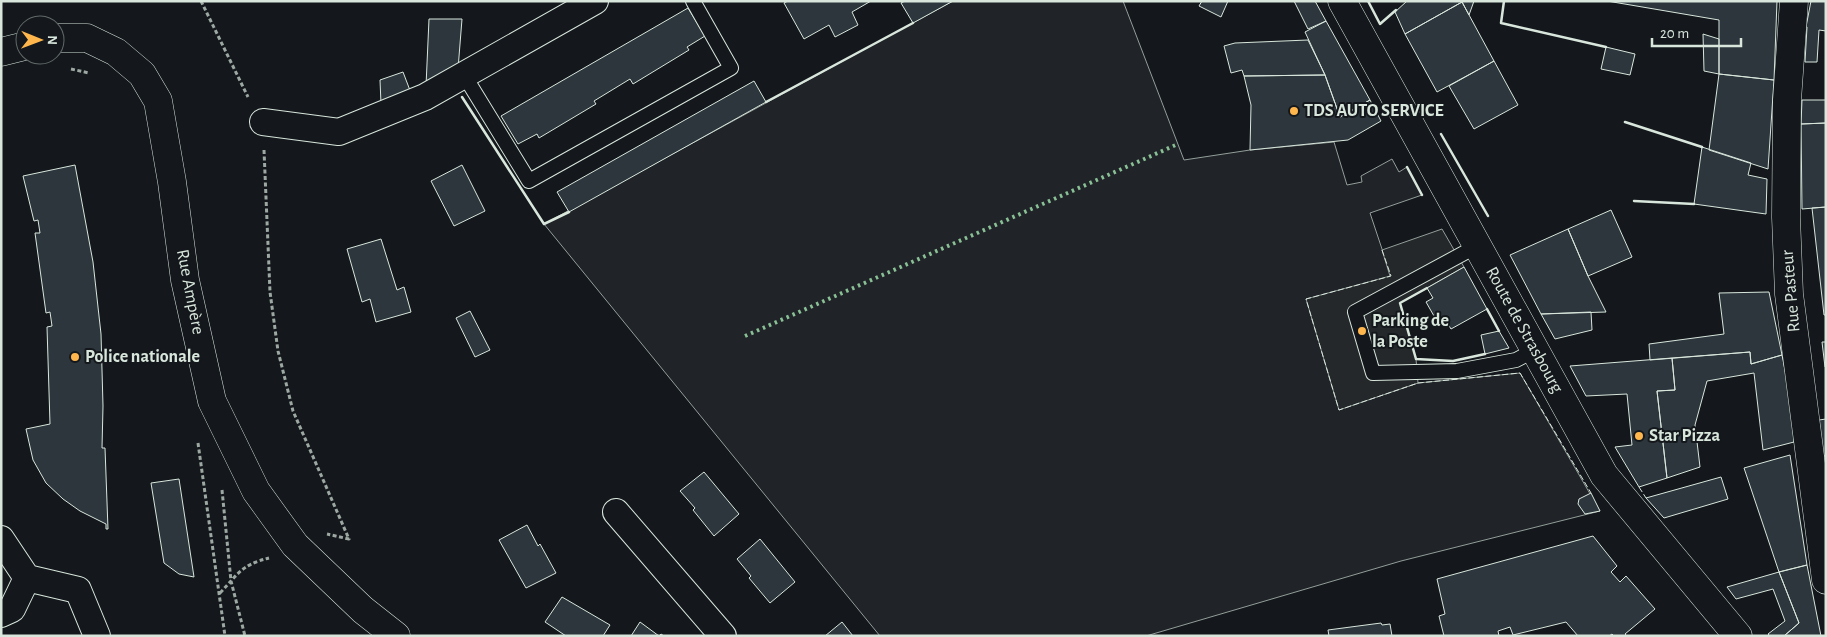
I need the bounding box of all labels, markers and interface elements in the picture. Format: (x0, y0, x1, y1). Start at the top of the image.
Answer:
north arrow (15, 15, 65, 65)
scale bar (1652, 15, 1741, 47)
text: 20 m (1660, 26, 1689, 41)
text: N (45, 35, 59, 45)
place label: TDS AUTO SERVICE (1304, 102, 1444, 120)
marker: TDS AUTO SERVICE (1288, 105, 1300, 117)
street label: Rue Ampère (173, 248, 207, 336)
street label: Rue Pasteur (1778, 249, 1804, 333)
street label: Route de Strasbourg (1482, 264, 1566, 396)
place label: Parking de la Poste (1372, 312, 1449, 351)
marker: Parking de la Poste (1356, 325, 1368, 337)
place label: Police nationale (85, 348, 200, 366)
marker: Police nationale (69, 351, 81, 363)
place label: Star Pizza (1649, 427, 1720, 445)
marker: Star Pizza (1633, 430, 1645, 442)

